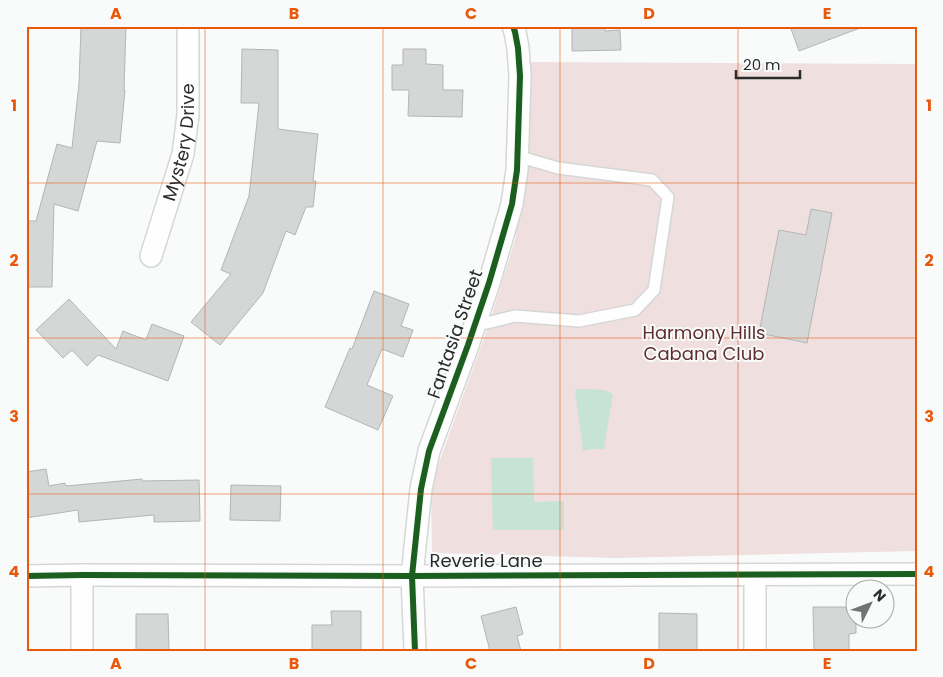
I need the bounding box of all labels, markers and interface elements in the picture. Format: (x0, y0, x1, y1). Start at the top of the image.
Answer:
text: A (110, 2, 122, 25)
text: B (289, 2, 299, 25)
text: C (465, 2, 477, 25)
text: D (643, 2, 655, 25)
text: E (823, 2, 831, 25)
scale bar (736, 48, 799, 80)
text: 20 m (743, 54, 781, 75)
street label: Mystery Drive (156, 83, 200, 204)
text: 1 (11, 94, 17, 117)
text: 1 (926, 94, 932, 117)
text: 2 (9, 249, 19, 272)
text: 2 (924, 249, 934, 272)
street label: Fantasia Street (421, 266, 488, 402)
park label: Harmony Hills Cabana Club (643, 320, 766, 366)
text: 3 (9, 405, 19, 428)
text: 3 (924, 405, 934, 428)
street label: Reverie Lane (429, 548, 543, 573)
text: 4 (9, 560, 20, 583)
text: 4 (924, 560, 935, 583)
north arrow (846, 580, 896, 630)
text: N (869, 585, 891, 606)
text: A (110, 652, 122, 675)
text: B (289, 652, 299, 675)
text: C (465, 652, 477, 675)
text: D (643, 652, 655, 675)
text: E (823, 652, 831, 675)

